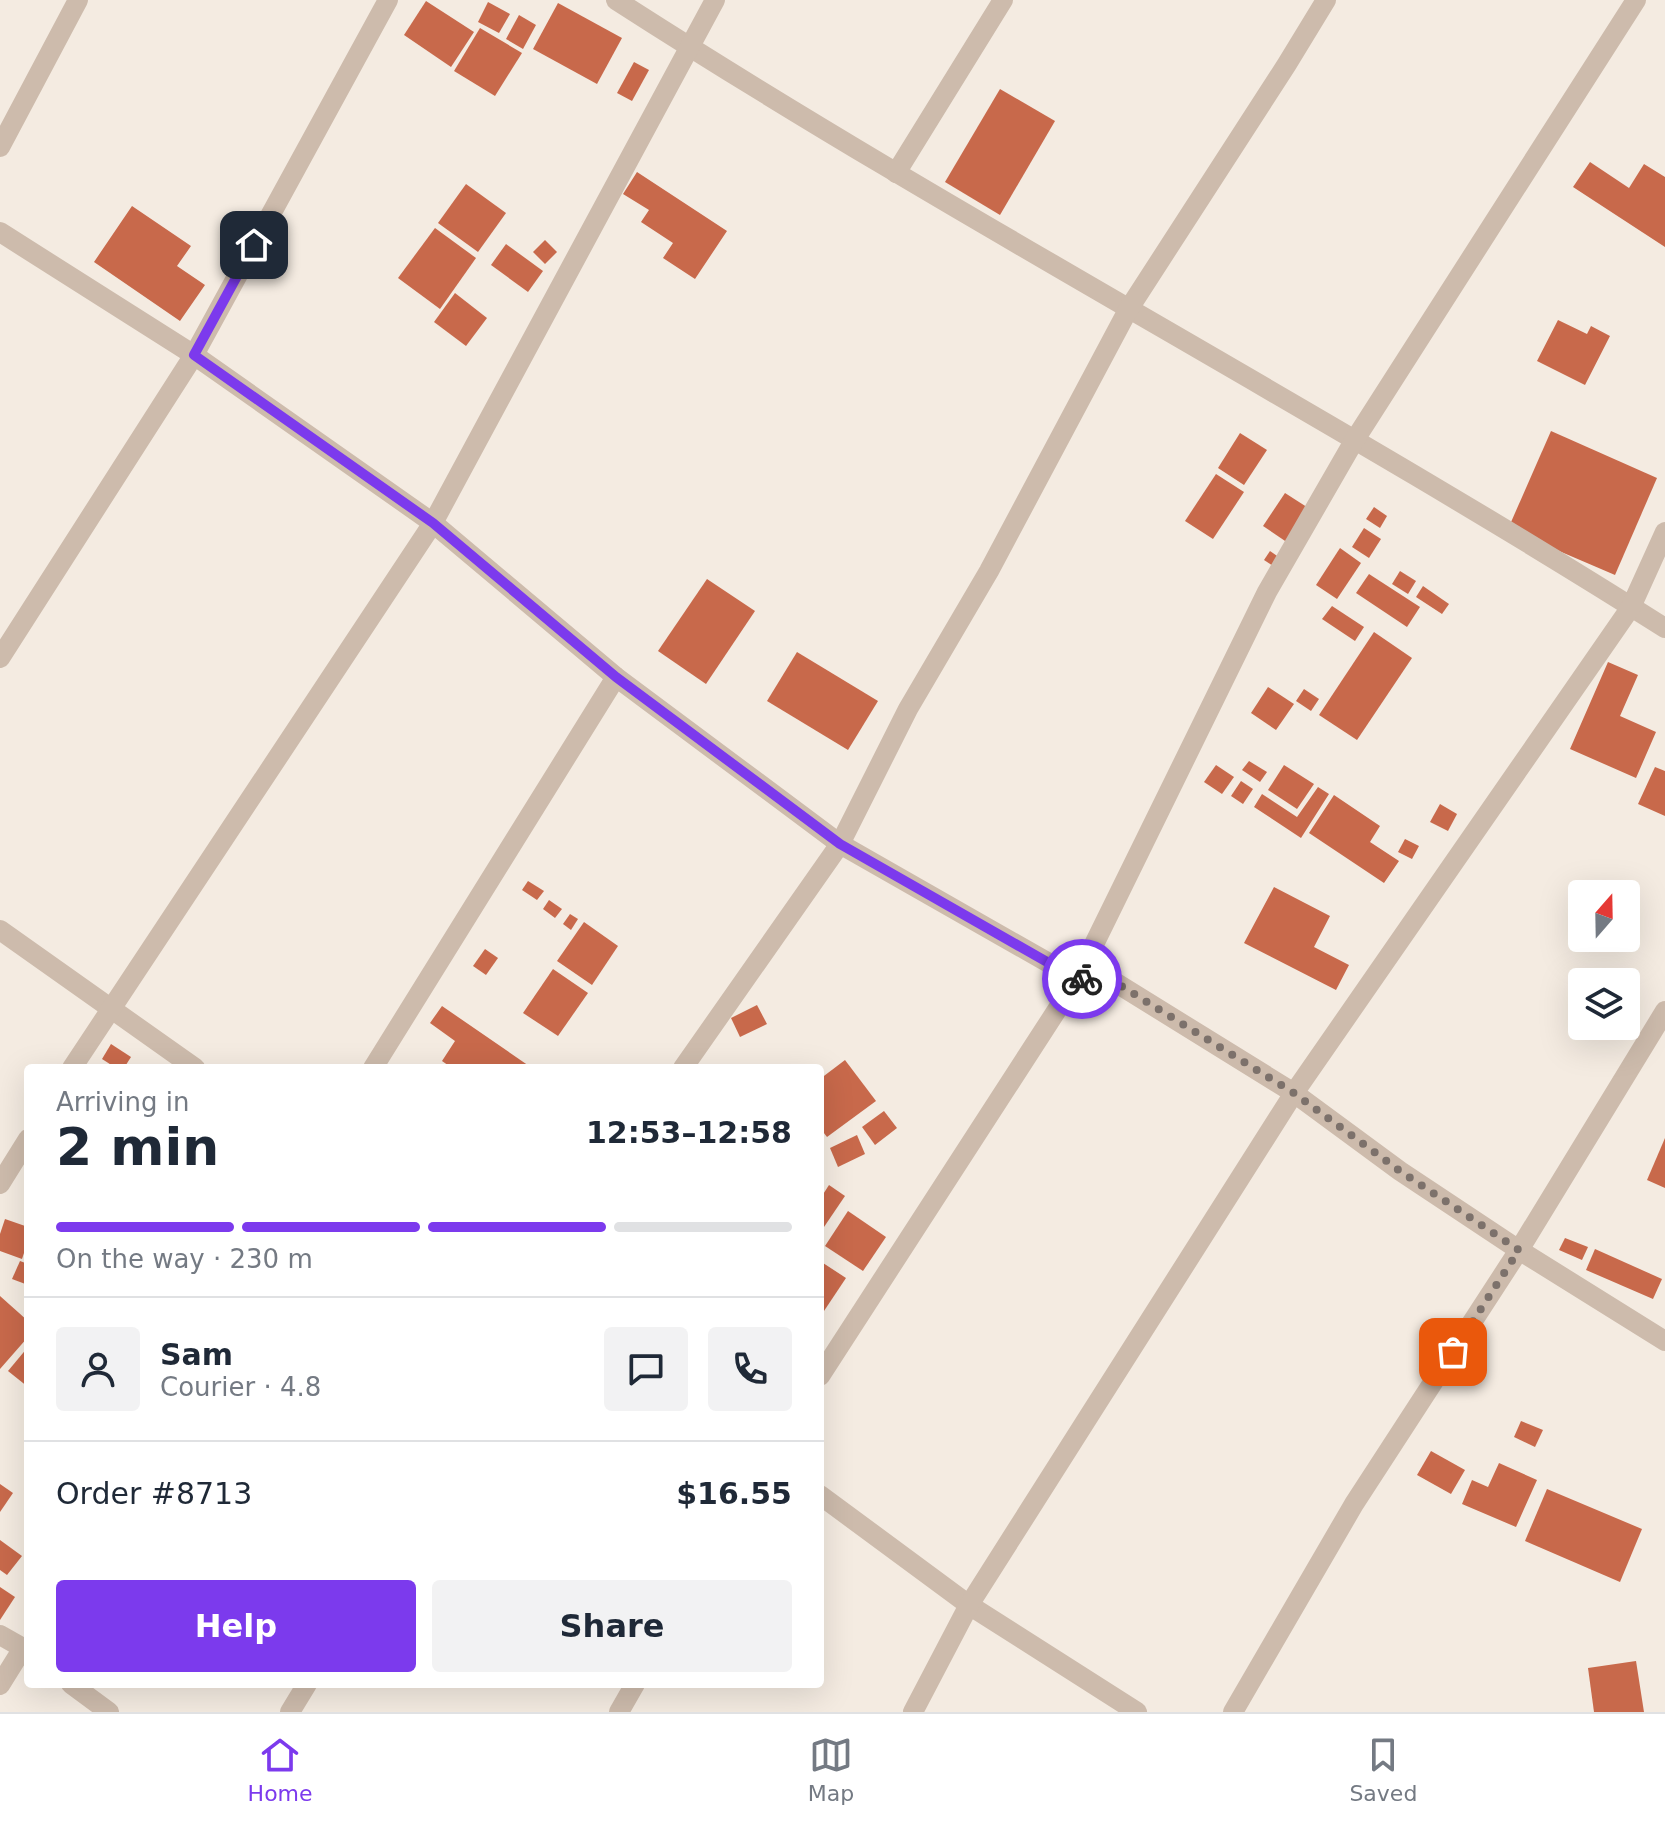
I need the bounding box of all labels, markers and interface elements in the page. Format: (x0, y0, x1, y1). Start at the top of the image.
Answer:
pin (220, 211, 288, 279)
icon: home (232, 223, 276, 267)
north arrow (1568, 880, 1640, 952)
map controls (1568, 880, 1640, 1040)
courier (1042, 939, 1122, 1019)
icon: bike (1060, 957, 1104, 1001)
button: layers (1568, 968, 1640, 1040)
text: Arriving in (56, 1087, 190, 1117)
text: 12:53–12:58 (586, 1115, 792, 1150)
text: 2 min (56, 1117, 219, 1177)
text: On the way · 230 m (56, 1244, 313, 1274)
pin (1419, 1318, 1487, 1386)
button: person (56, 1327, 140, 1411)
button: chat (604, 1327, 688, 1411)
button: phone (708, 1327, 792, 1411)
icon: bag (1431, 1330, 1475, 1374)
text: Sam (160, 1337, 233, 1372)
text: Courier · 4.8 (160, 1372, 321, 1402)
text: Order #8713 (56, 1476, 252, 1511)
text: $16.55 (676, 1476, 792, 1511)
button: Help (56, 1580, 416, 1672)
button: Share (432, 1580, 792, 1672)
tab: Home (248, 1733, 313, 1806)
tab: Map (808, 1733, 854, 1806)
tab: Saved (1349, 1733, 1417, 1806)

